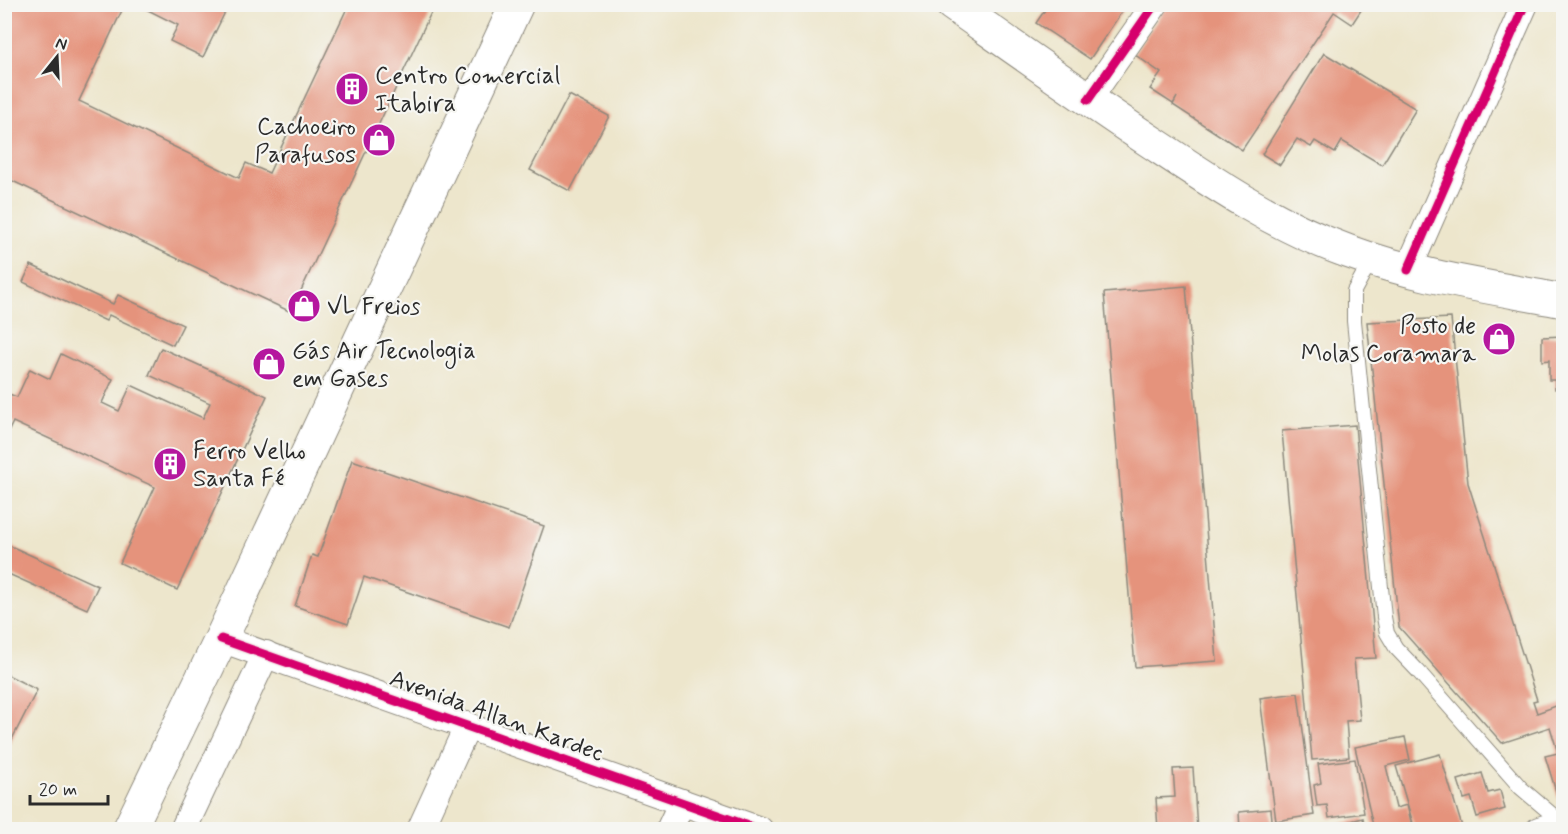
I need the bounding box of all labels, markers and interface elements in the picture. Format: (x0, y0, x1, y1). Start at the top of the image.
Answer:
north arrow (27, 27, 87, 87)
text: N (53, 33, 69, 56)
place label: Centro Comercial Itabira (375, 61, 560, 120)
building icon: Centro Comercial Itabira (334, 71, 370, 107)
place label: Cachoeiro Parafusos (255, 112, 356, 171)
shop icon: Cachoeiro Parafusos (361, 122, 397, 158)
shop icon: VL Freios (286, 288, 322, 324)
place label: VL Freios (327, 292, 421, 323)
place label: Posto de Molas Coramara (1301, 311, 1477, 370)
shop icon: Posto de Molas Coramara (1481, 321, 1517, 357)
place label: Gás Air Tecnologia em Gases (292, 336, 476, 395)
shop icon: Gás Air Tecnologia em Gases (251, 346, 287, 382)
place label: Ferro Velho Santa Fé (193, 436, 306, 495)
building icon: Ferro Velho Santa Fé (152, 446, 188, 482)
street label: Avenida Allan Kardec (385, 663, 608, 770)
scale bar (30, 768, 108, 806)
text: 20 m (39, 778, 77, 802)

